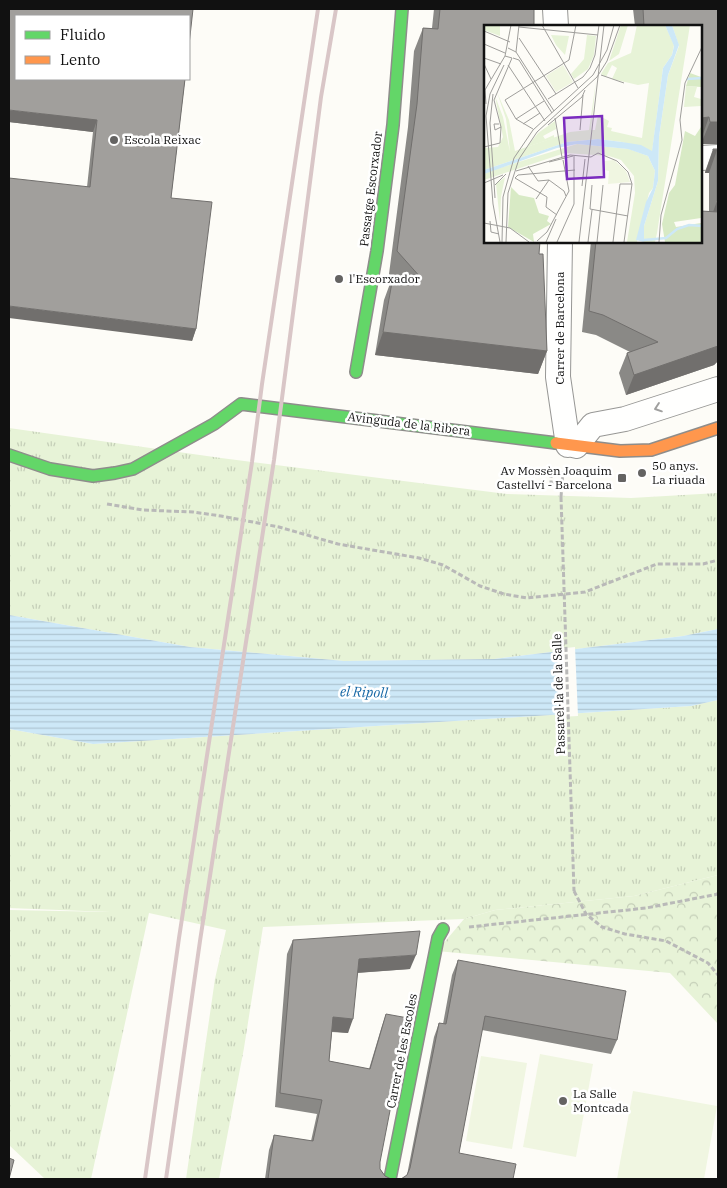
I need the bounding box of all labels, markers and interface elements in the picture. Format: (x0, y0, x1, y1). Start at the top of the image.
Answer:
legend (15, 15, 190, 80)
text: Fluido (60, 25, 105, 44)
inset map (484, 25, 702, 242)
text: Lento (60, 50, 100, 69)
street label: Passatge Escorxador (356, 130, 385, 247)
place label: Escola Reixac (124, 132, 201, 147)
marker: Escola Reixac (108, 134, 120, 146)
place label: l'Escorxador (349, 271, 421, 286)
street label: Carrer de Barcelona (552, 271, 567, 384)
marker: l'Escorxador (333, 273, 345, 285)
one-way arrow (654, 402, 663, 412)
street label: Avinguda de la Ribera (347, 409, 472, 439)
place label: 50 anys. La riuada (652, 458, 706, 487)
place label: Av Mossèn Joaquim Castellví - Barcelona (497, 463, 613, 492)
marker: 50 anys. La riuada (636, 467, 648, 479)
marker: Av Mossèn Joaquim Castellví - Barcelona (616, 472, 628, 484)
street label: Passarel·la de la Salle (549, 633, 568, 755)
water label: el Ripoll (340, 682, 390, 702)
street label: Carrer de les Escoles (383, 992, 420, 1110)
place label: La Salle Montcada (573, 1086, 629, 1115)
marker: La Salle Montcada (557, 1095, 569, 1107)

